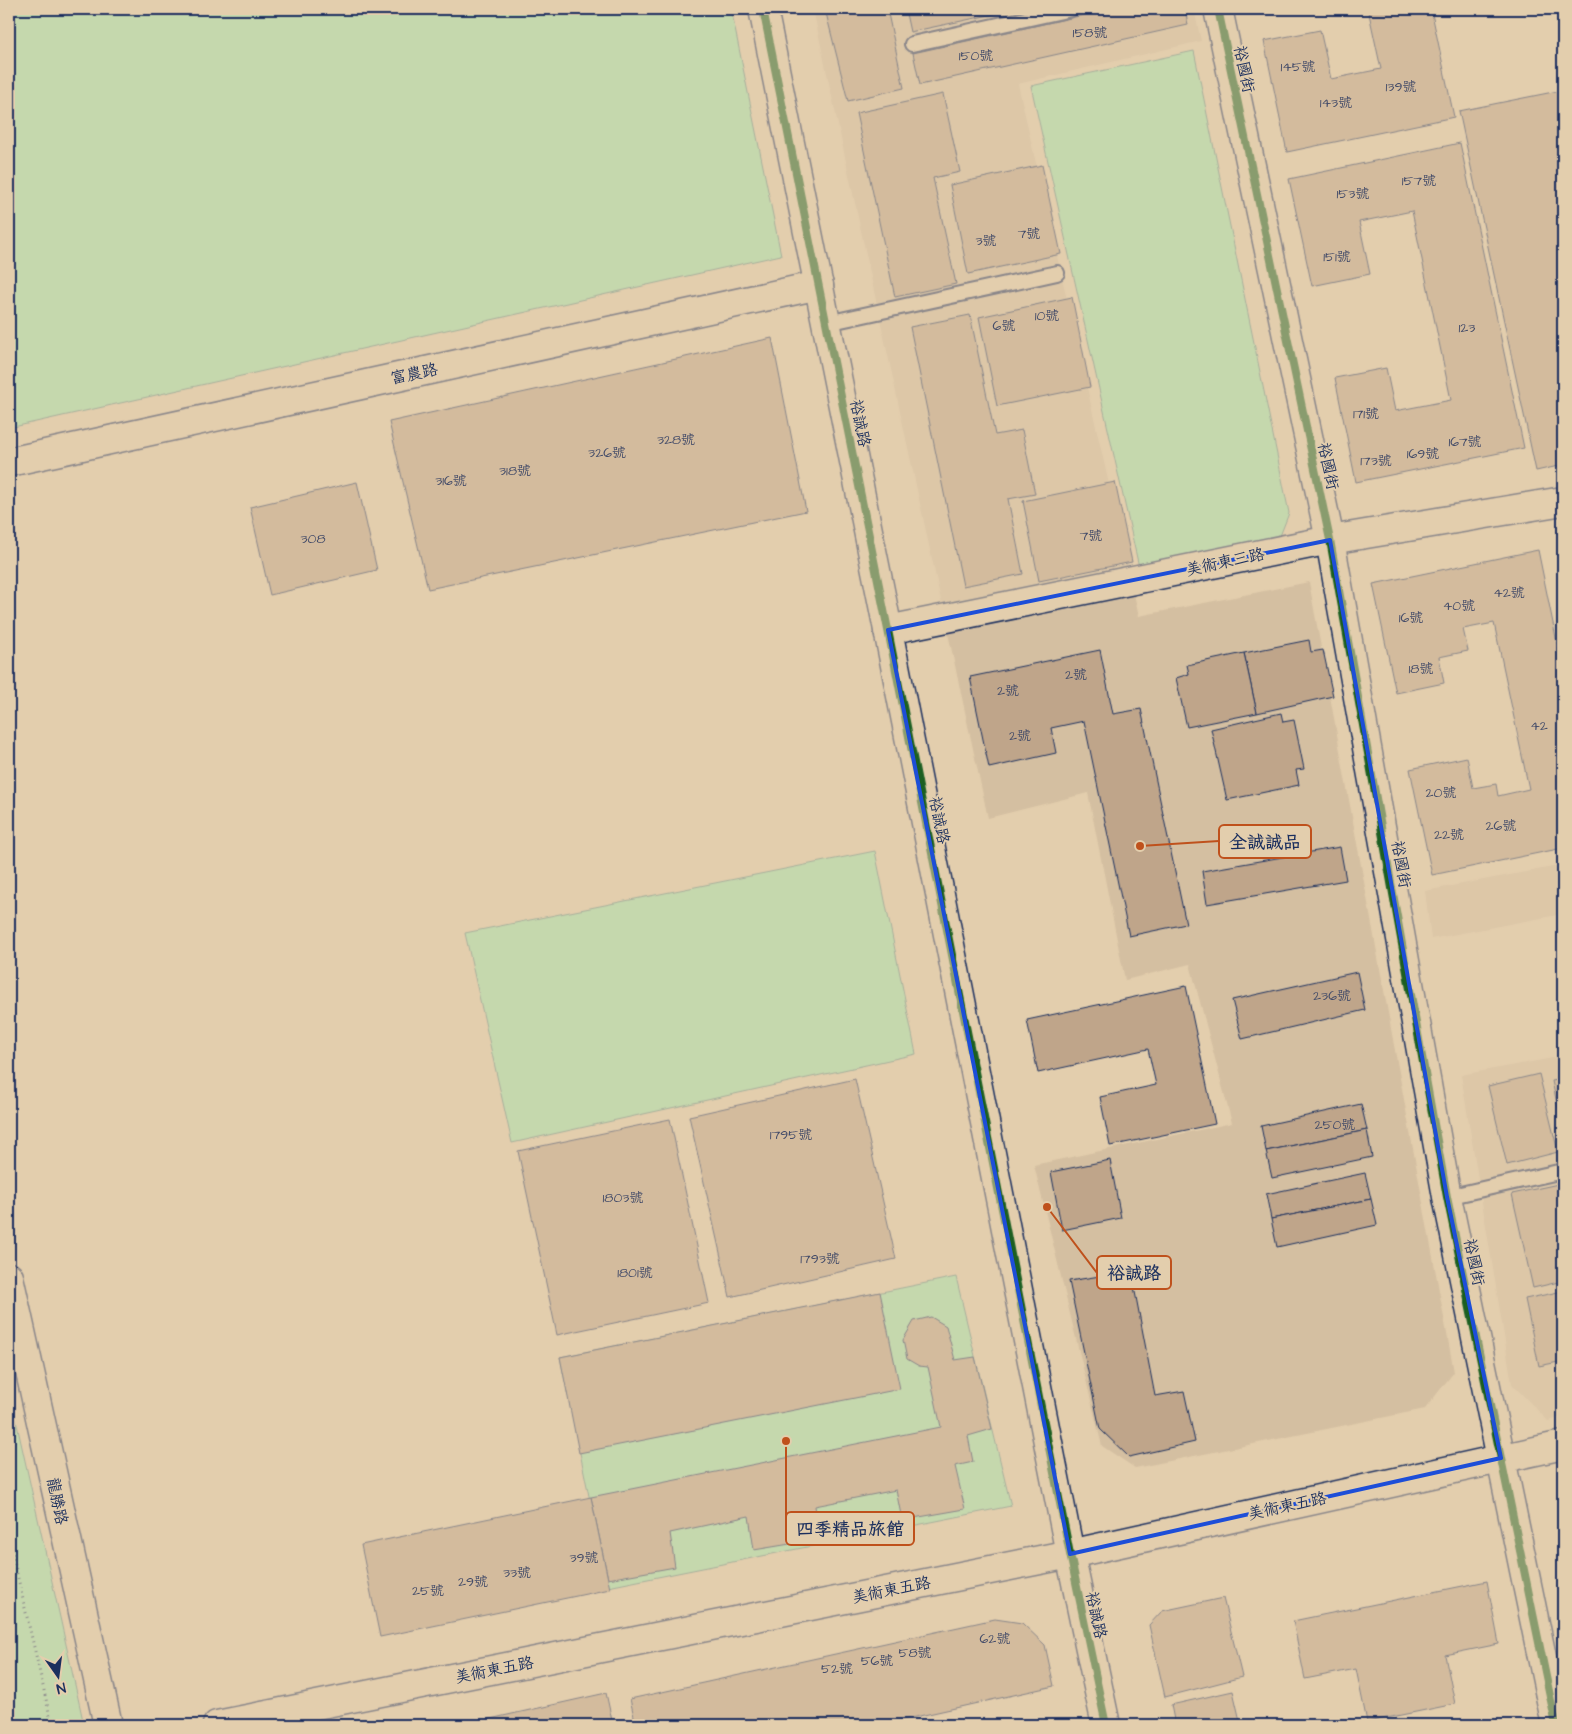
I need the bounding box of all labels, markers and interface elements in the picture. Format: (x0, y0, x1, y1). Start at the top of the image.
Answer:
house number: 158號 (1073, 23, 1107, 43)
street label: 裕國街 (1228, 43, 1260, 95)
house number: 150號 (959, 46, 993, 66)
house number: 145號 (1280, 57, 1316, 77)
house number: 139號 (1386, 77, 1416, 97)
house number: 143號 (1320, 93, 1352, 113)
house number: 157號 (1402, 171, 1436, 191)
house number: 153號 (1337, 184, 1369, 204)
house number: 7號 (1018, 224, 1040, 244)
house number: 3號 (975, 231, 997, 251)
house number: 151號 (1323, 247, 1351, 267)
house number: 10號 (1035, 306, 1059, 326)
house number: 6號 (993, 316, 1015, 336)
house number: 123 (1459, 318, 1475, 338)
street label: 富農路 (388, 358, 440, 390)
street label: 裕誠路 (845, 398, 875, 449)
house number: 171號 (1353, 404, 1379, 424)
house number: 328號 (657, 430, 695, 450)
house number: 167號 (1448, 432, 1482, 452)
street label: 裕國街 (1312, 440, 1344, 492)
house number: 326號 (588, 443, 626, 463)
house number: 169號 (1407, 444, 1439, 464)
house number: 173號 (1360, 451, 1392, 471)
house number: 318號 (499, 461, 531, 481)
house number: 316號 (435, 471, 467, 491)
house number: 7號 (1080, 526, 1102, 546)
house number: 308 (300, 529, 326, 549)
street label: 美術東三路 (1184, 543, 1267, 581)
house number: 42號 (1493, 583, 1525, 603)
house number: 40號 (1443, 596, 1475, 616)
house number: 16號 (1399, 608, 1423, 628)
house number: 18號 (1409, 659, 1433, 679)
house number: 2號 (1065, 665, 1087, 685)
house number: 2號 (997, 681, 1019, 701)
house number: 42 (1530, 716, 1548, 736)
house number: 2號 (1009, 726, 1031, 746)
house number: 20號 (1426, 783, 1456, 803)
street label: 裕誠路 (924, 795, 954, 846)
house number: 26號 (1486, 816, 1516, 836)
callout: 全誠誠品 (1219, 825, 1311, 858)
house number: 22號 (1434, 825, 1464, 845)
text: 全誠誠品 (1229, 830, 1301, 855)
street label: 裕國街 (1386, 839, 1416, 890)
house number: 236號 (1313, 986, 1351, 1006)
house number: 250號 (1315, 1115, 1355, 1135)
house number: 1795號 (770, 1125, 812, 1145)
house number: 1803號 (603, 1188, 643, 1208)
street label: 裕國街 (1458, 1236, 1490, 1288)
house number: 1793號 (800, 1249, 840, 1269)
callout: 裕誠路 (1097, 1256, 1171, 1289)
text: 裕誠路 (1107, 1261, 1161, 1286)
house number: 1801號 (617, 1263, 653, 1283)
street label: 龍勝路 (41, 1475, 73, 1527)
street label: 美術東五路 (1246, 1487, 1329, 1525)
callout: 四季精品旅館 (786, 1512, 914, 1545)
text: 四季精品旅館 (796, 1517, 904, 1542)
house number: 39號 (569, 1548, 599, 1568)
house number: 33號 (503, 1563, 531, 1583)
house number: 29號 (458, 1572, 488, 1592)
street label: 美術東五路 (850, 1572, 933, 1608)
house number: 25號 (412, 1581, 444, 1601)
street label: 裕誠路 (1080, 1589, 1112, 1641)
house number: 62號 (980, 1629, 1010, 1649)
house number: 58號 (899, 1643, 932, 1663)
house number: 56號 (861, 1651, 893, 1671)
north arrow (32, 1652, 82, 1702)
street label: 美術東五路 (453, 1652, 536, 1688)
house number: 52號 (821, 1659, 853, 1679)
text: N (54, 1677, 68, 1698)

